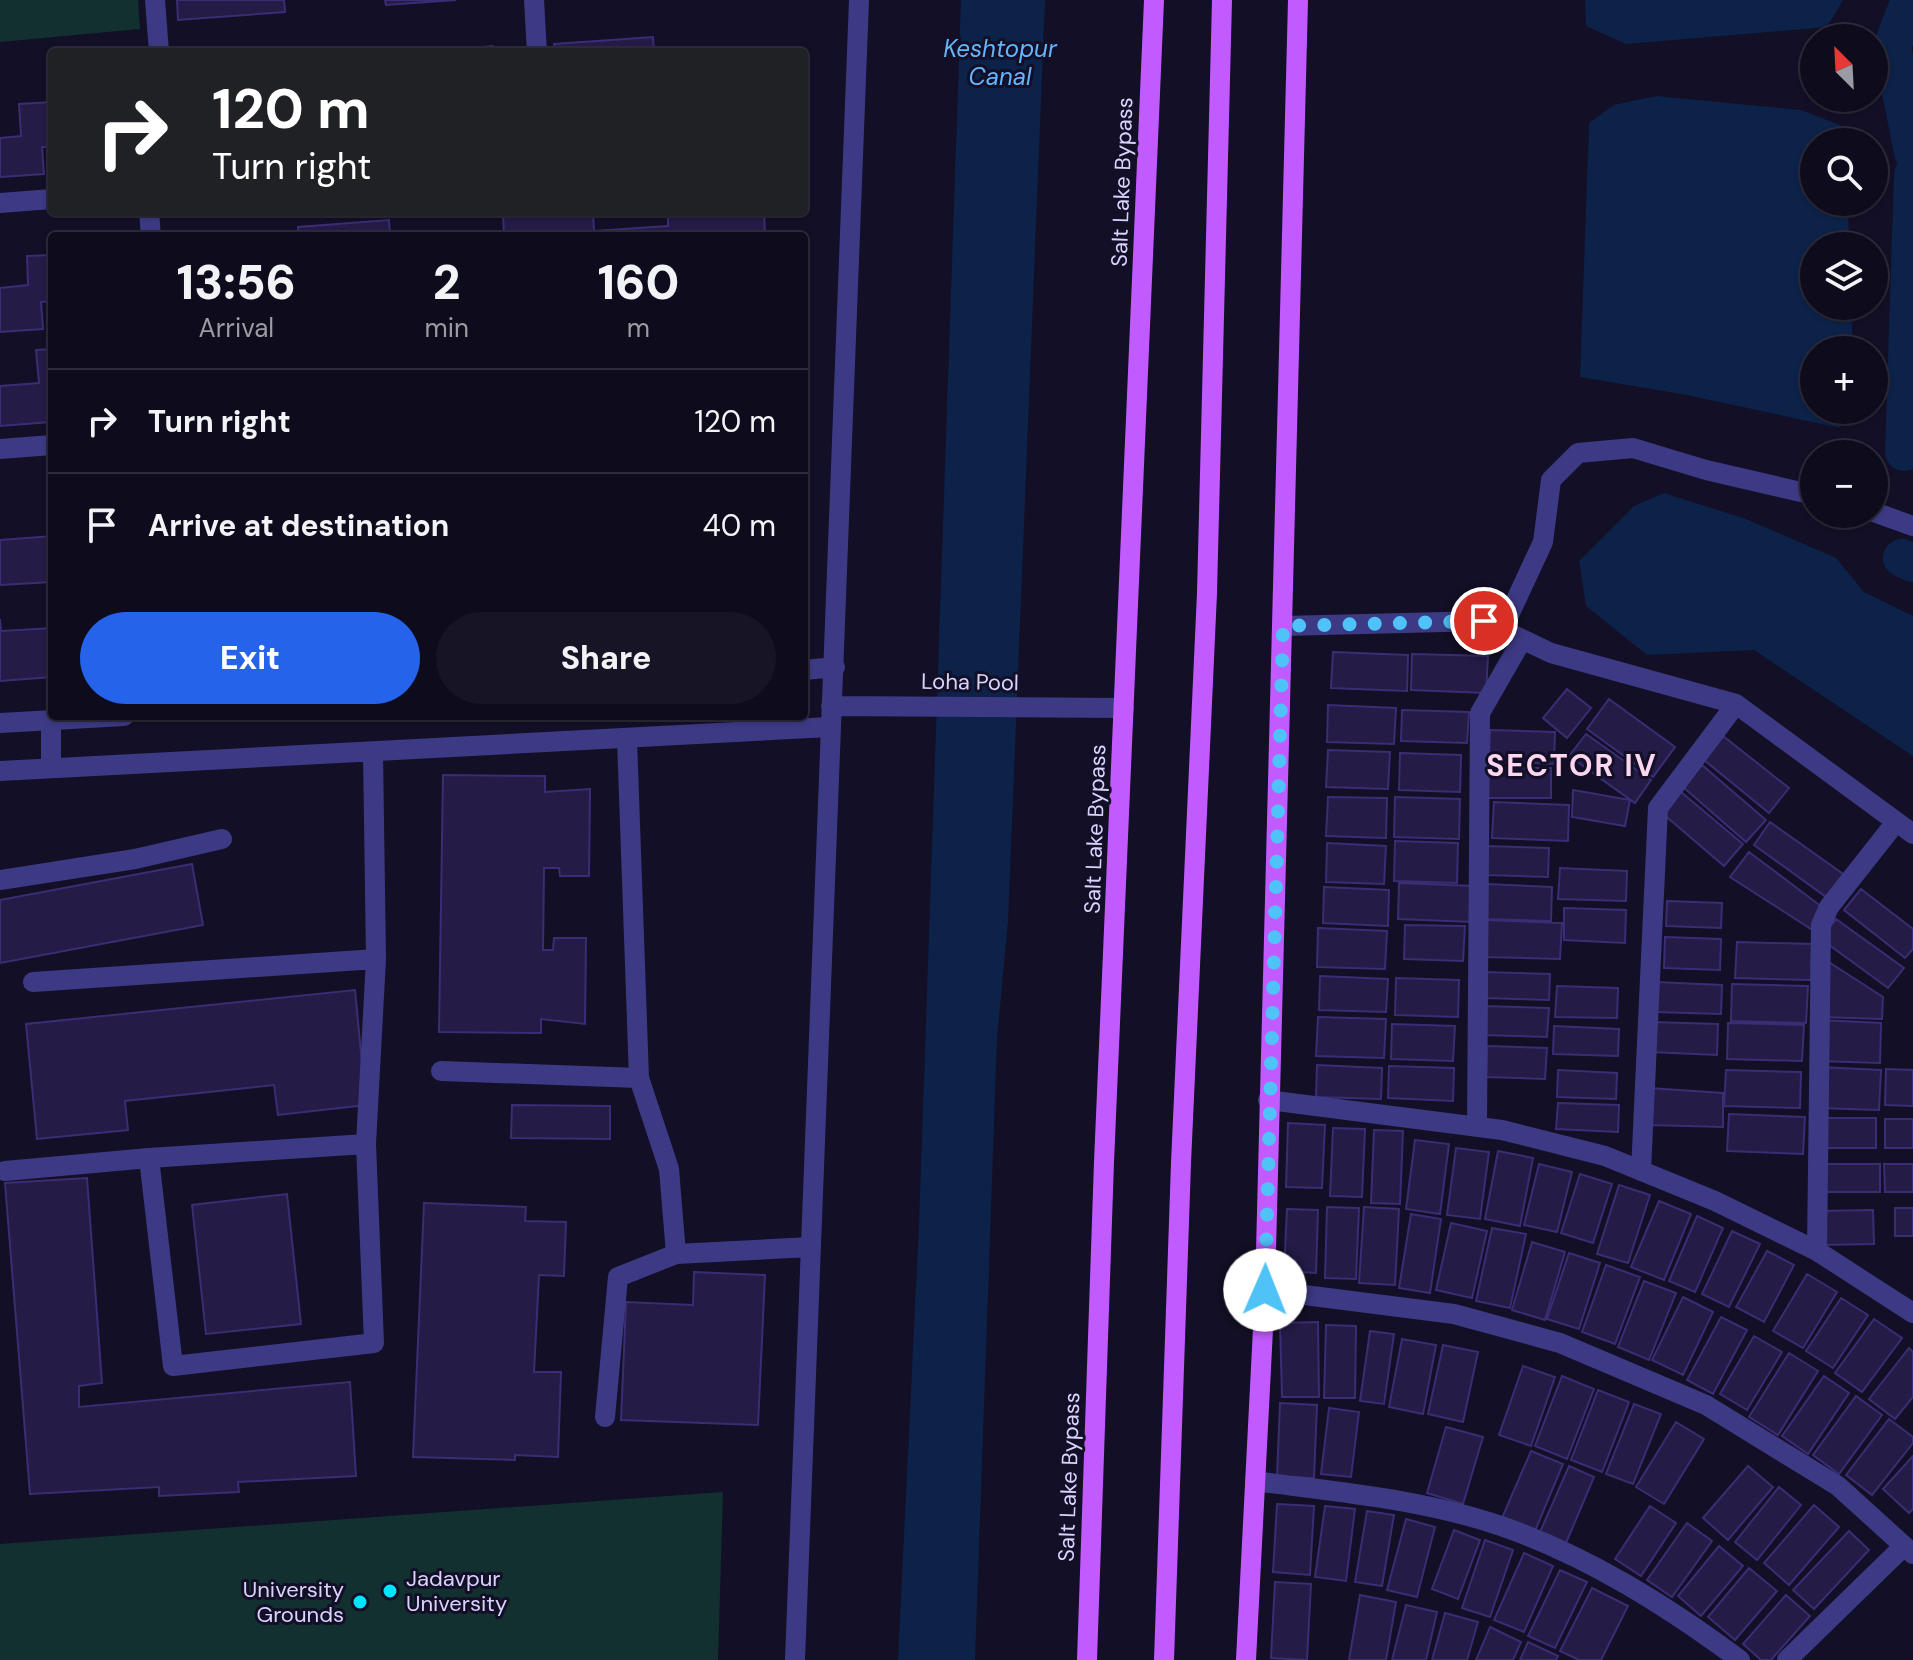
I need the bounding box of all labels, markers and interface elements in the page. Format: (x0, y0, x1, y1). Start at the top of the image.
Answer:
north arrow (1800, 24, 1888, 112)
map controls (1800, 24, 1888, 528)
water label: Keshtopur Canal (943, 33, 1058, 92)
text: 120 m (212, 72, 370, 145)
icon: right (80, 80, 184, 184)
street label: Salt Lake Bypass (1105, 97, 1139, 267)
button: search (1800, 128, 1888, 216)
text: Turn right (212, 143, 371, 190)
button: layers (1800, 232, 1888, 320)
text: 13:56 (176, 251, 296, 314)
text: 2 (433, 251, 461, 314)
text: 160 (597, 251, 679, 314)
text: Arrival (198, 311, 274, 345)
text: min (425, 311, 469, 345)
text: m (627, 311, 650, 345)
button: + (1800, 336, 1888, 424)
icon: right (80, 399, 124, 443)
text: Turn right (148, 402, 291, 441)
text: 120 m (694, 402, 776, 441)
button: − (1800, 440, 1888, 528)
icon: arrive (80, 503, 124, 547)
text: Arrive at destination (148, 506, 449, 545)
text: 40 m (703, 506, 776, 545)
pin (1450, 587, 1518, 655)
icon: arrive (1462, 599, 1506, 643)
button: Exit (80, 612, 420, 704)
button: Share (436, 612, 776, 704)
street label: Loha Pool (921, 667, 1019, 697)
street label: Salt Lake Bypass (1078, 744, 1112, 914)
district label: SECTOR IV (1486, 746, 1658, 785)
position arrow (1223, 1248, 1307, 1332)
street label: Salt Lake Bypass (1052, 1392, 1086, 1562)
place label: Jadavpur University (406, 1564, 507, 1618)
place label: University Grounds (243, 1575, 344, 1629)
marker: Jadavpur University (381, 1582, 399, 1600)
marker: University Grounds (351, 1593, 369, 1611)

